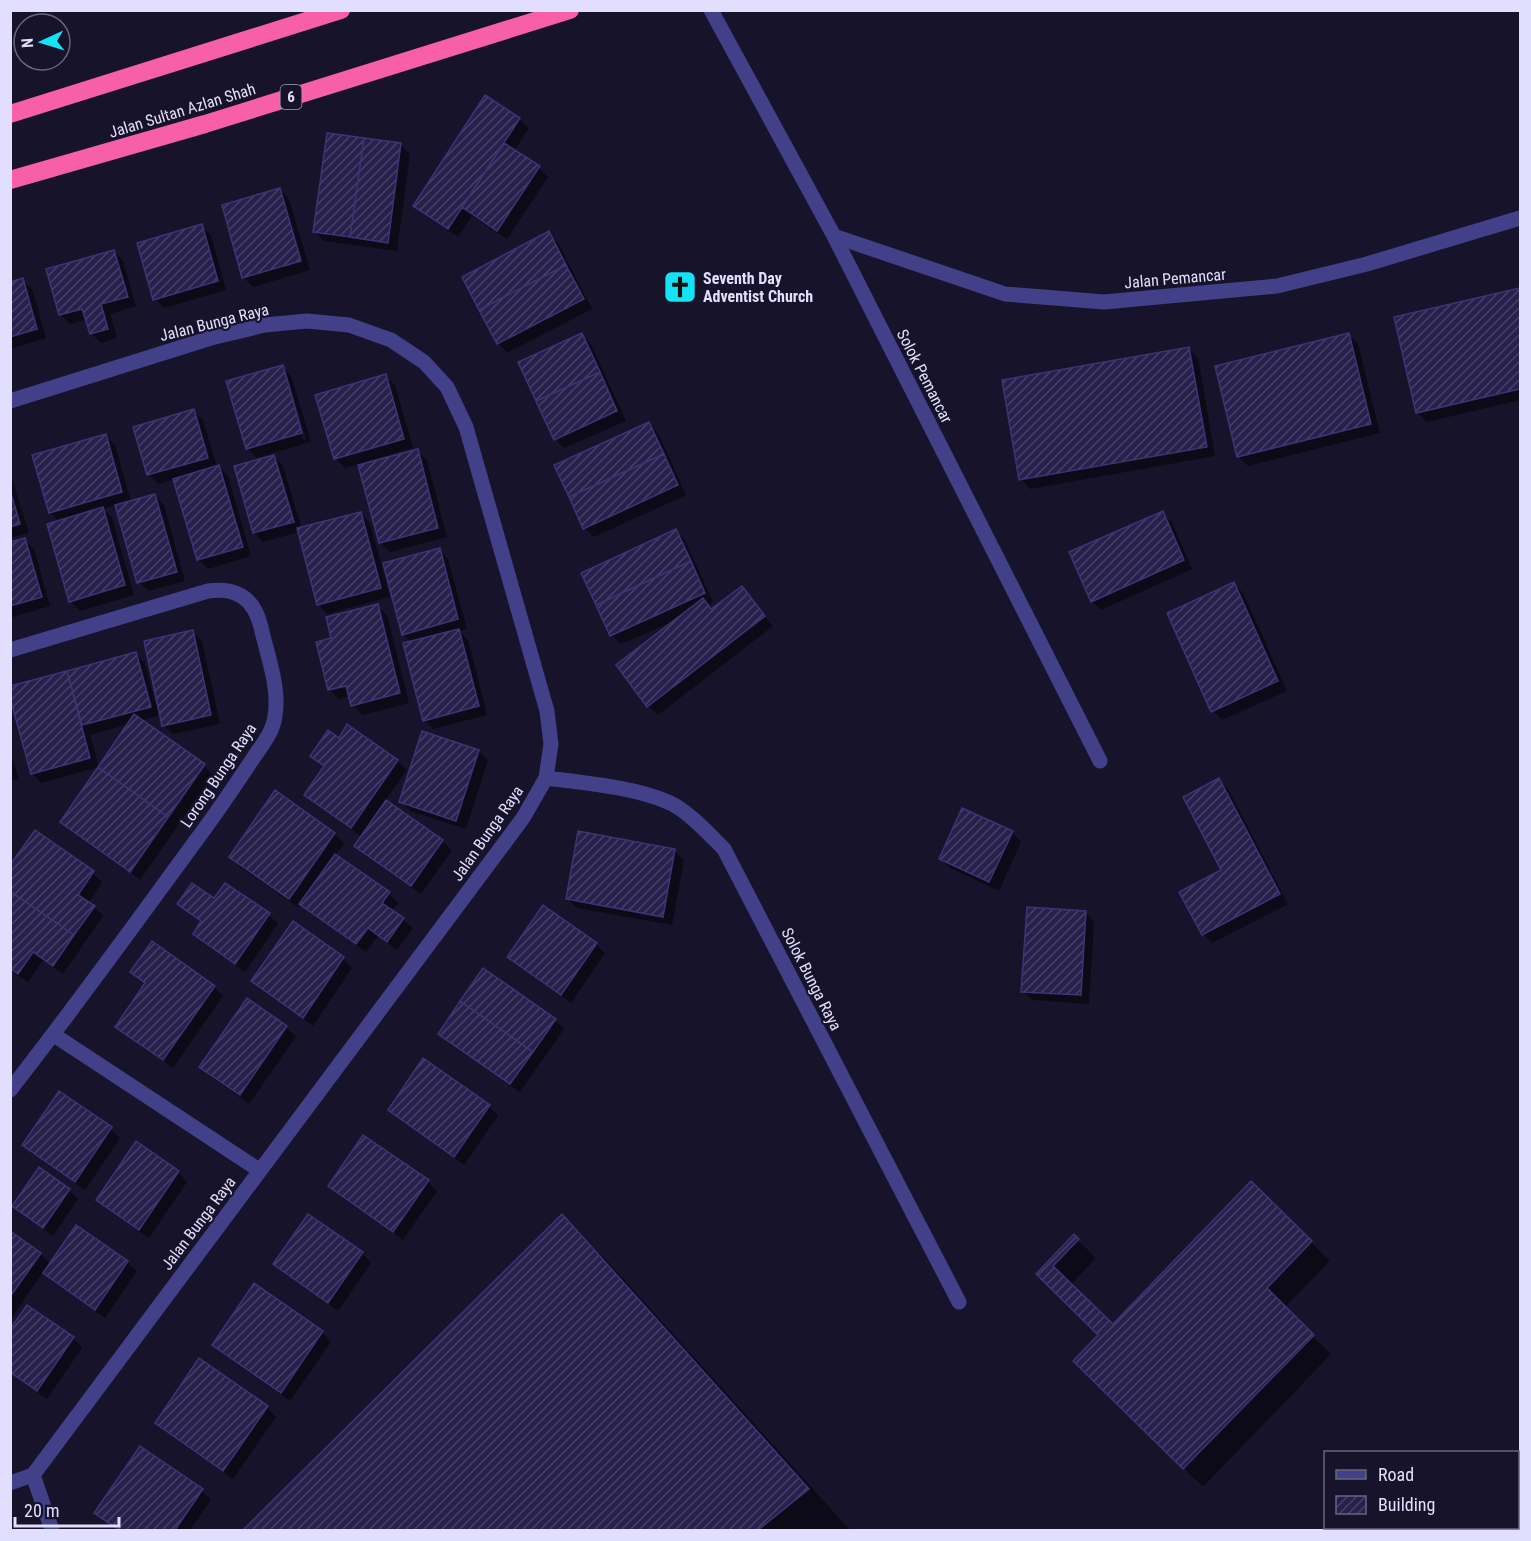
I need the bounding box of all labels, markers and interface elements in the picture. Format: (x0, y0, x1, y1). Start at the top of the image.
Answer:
north arrow (12, 12, 72, 72)
text: N (18, 37, 37, 49)
street label: Jalan Sultan Azlan Shah (107, 79, 258, 142)
road number: 6 (280, 85, 302, 109)
street label: Jalan Pemancar (1124, 265, 1227, 292)
church icon: Seventh Day Adventist Church (662, 269, 698, 305)
place label: Seventh Day Adventist Church (703, 269, 813, 306)
street label: Jalan Bunga Raya (158, 300, 271, 345)
street label: Solok Pemancar (893, 326, 956, 426)
street label: Lorong Bunga Raya (177, 720, 260, 831)
street label: Jalan Bunga Raya (448, 782, 527, 885)
street label: Solok Bunga Raya (778, 925, 846, 1034)
street label: Jalan Bunga Raya (157, 1173, 240, 1274)
legend (1324, 1451, 1519, 1529)
text: Road (1378, 1464, 1414, 1485)
scale bar (15, 1490, 118, 1528)
text: Building (1378, 1494, 1435, 1515)
text: 20 m (24, 1500, 59, 1521)

